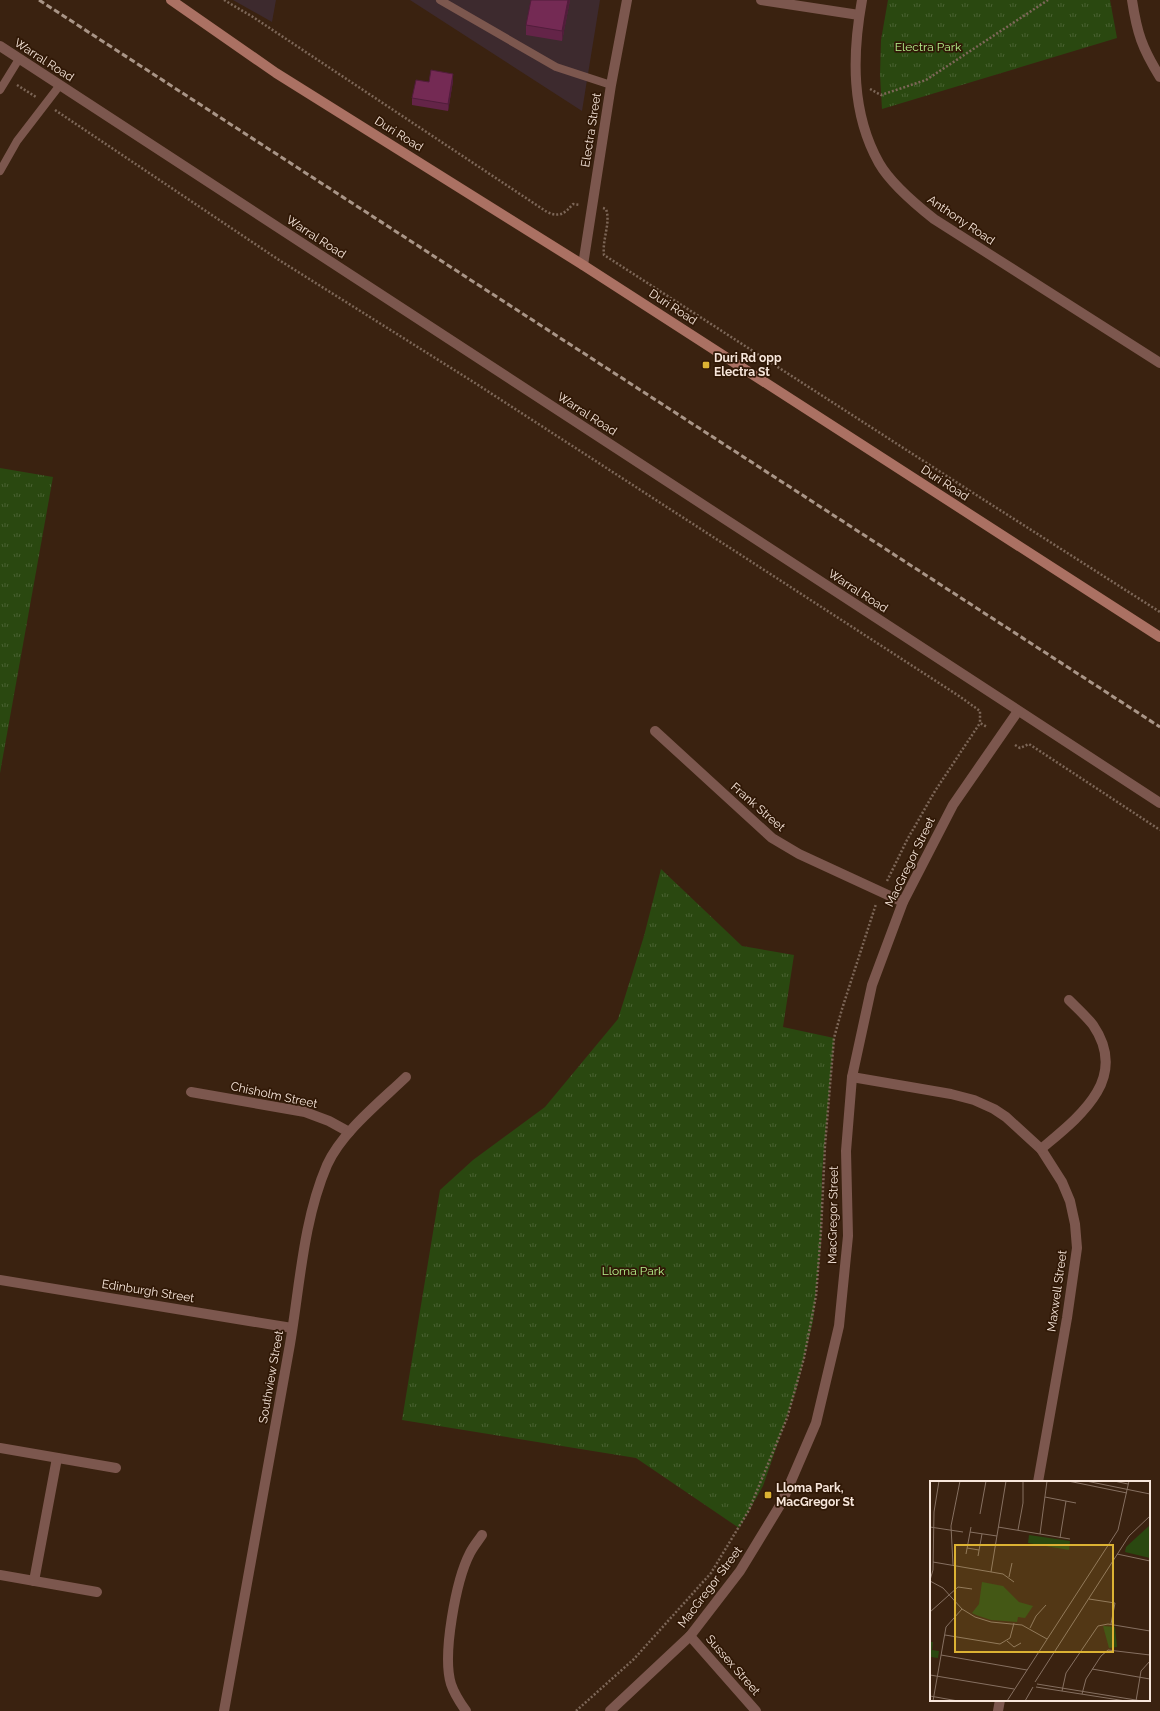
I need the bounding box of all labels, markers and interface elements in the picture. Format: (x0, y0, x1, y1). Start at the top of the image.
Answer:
street label: Warral Road (12, 36, 76, 84)
park label: Electra Park (895, 40, 962, 54)
street label: Electra Street (578, 92, 604, 168)
street label: Duri Road (372, 114, 426, 154)
street label: Anthony Road (925, 192, 997, 248)
street label: Warral Road (284, 213, 348, 261)
street label: Duri Road (646, 286, 700, 328)
place label: Duri Rd opp Electra St (714, 351, 782, 379)
marker: Duri Rd opp Electra St (701, 360, 711, 370)
street label: Warral Road (555, 390, 619, 438)
street label: Duri Road (918, 462, 972, 504)
street label: Warral Road (826, 567, 890, 615)
street label: Frank Street (728, 780, 788, 834)
street label: MacGregor Street (882, 815, 938, 909)
street label: Chisholm Street (229, 1079, 319, 1111)
street label: MacGregor Street (825, 1166, 841, 1264)
street label: Maxwell Street (1044, 1249, 1070, 1333)
park label: Lloma Park (602, 1264, 665, 1278)
street label: Edinburgh Street (101, 1277, 195, 1305)
street label: Southview Street (256, 1329, 286, 1425)
place label: Lloma Park, MacGregor St (776, 1481, 855, 1509)
inset map (930, 1481, 1150, 1701)
marker: Lloma Park, MacGregor St (763, 1490, 773, 1500)
street label: MacGregor Street (675, 1544, 745, 1630)
street label: Sussex Street (703, 1632, 763, 1698)

